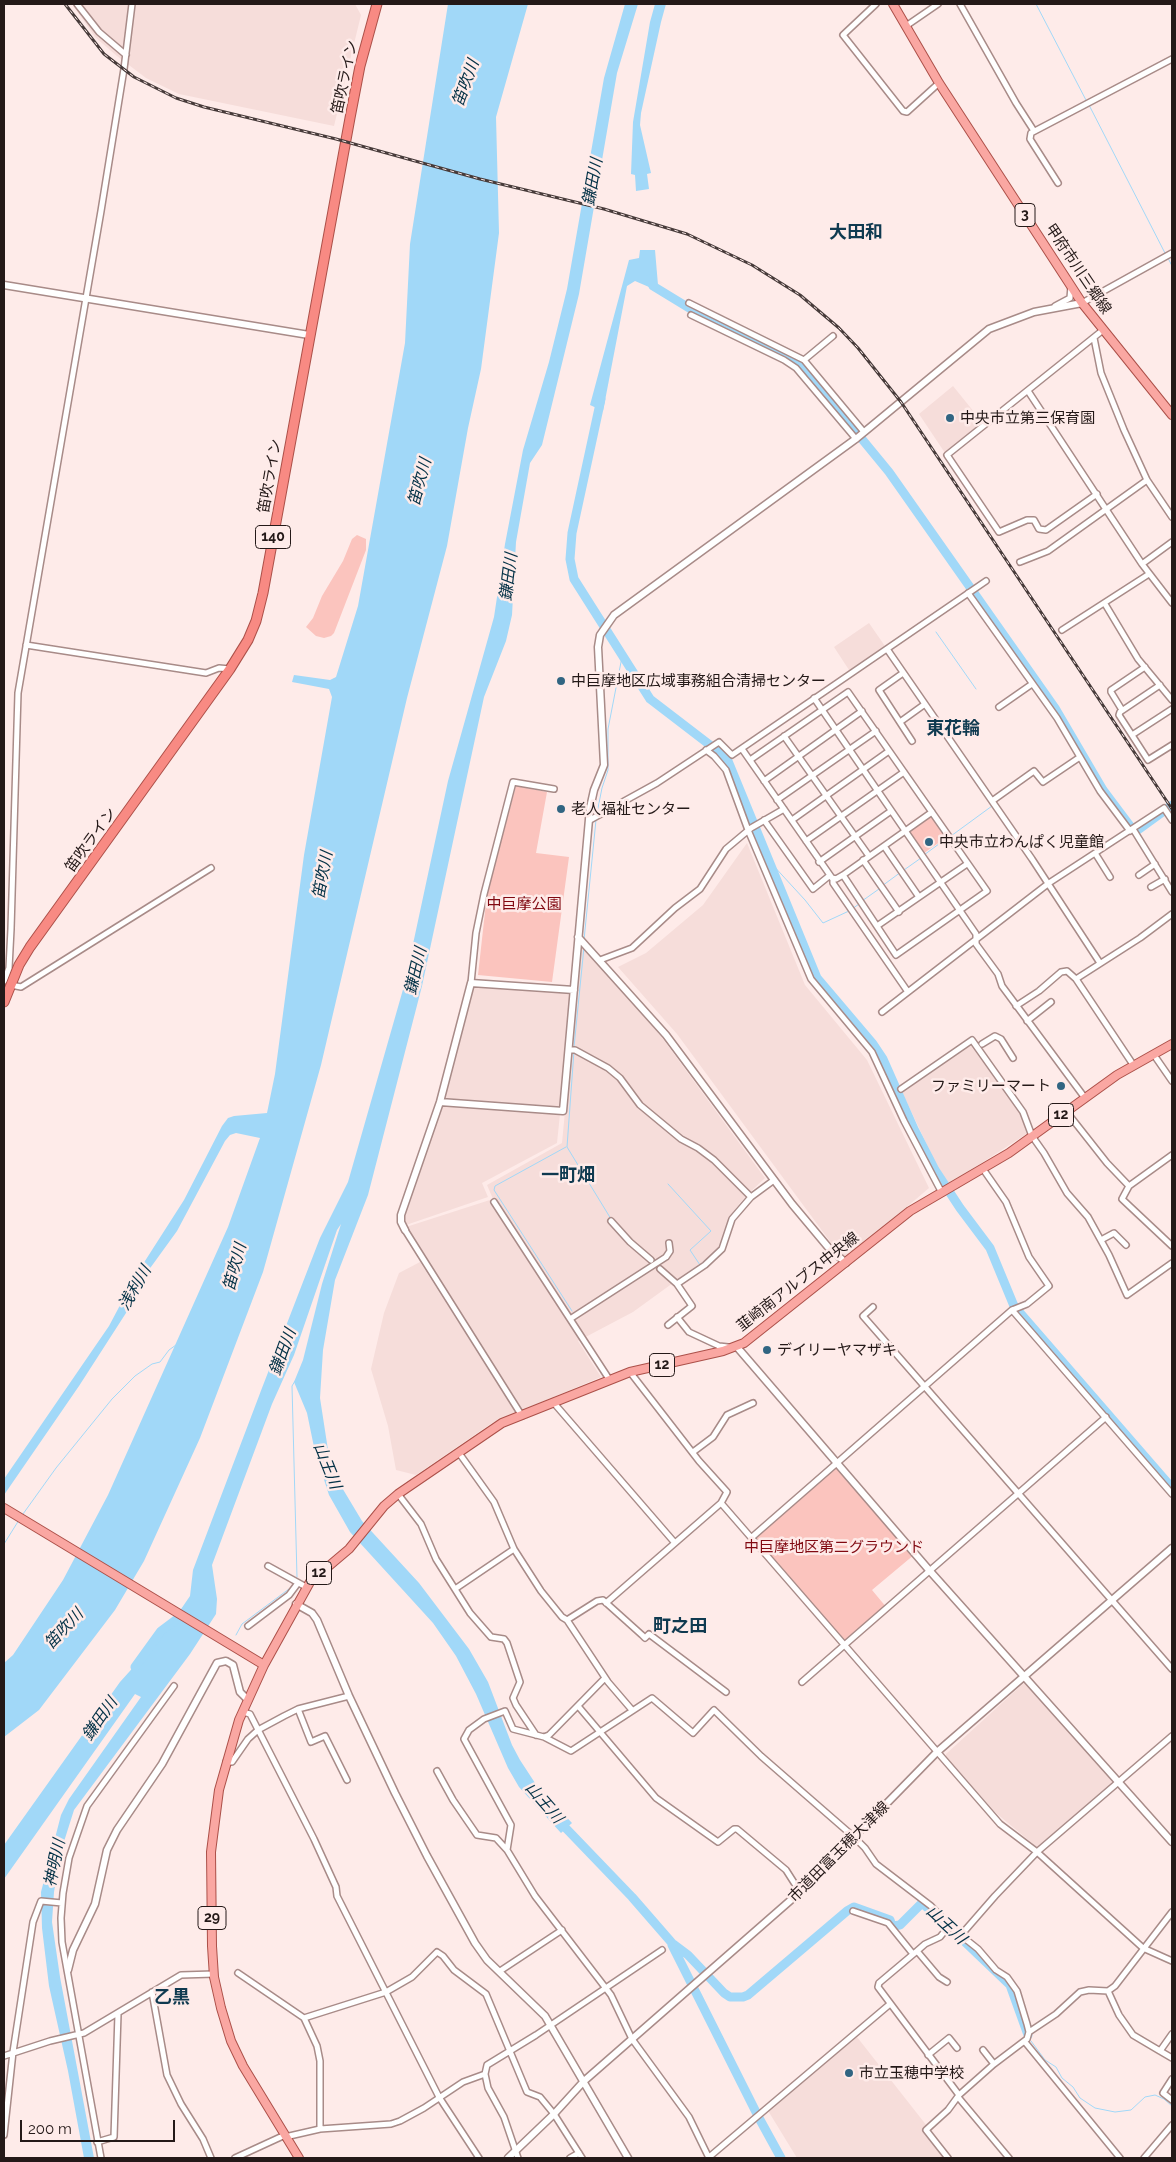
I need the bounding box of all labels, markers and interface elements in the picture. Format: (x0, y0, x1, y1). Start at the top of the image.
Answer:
street label: 笛吹ライン (328, 38, 362, 116)
water label: 笛吹川 (449, 57, 483, 109)
water label: 鎌田川 (579, 157, 607, 207)
road number: 3 (1015, 204, 1035, 226)
street label: 甲府市川三郷線 (1041, 220, 1115, 318)
district label: 大田和 (829, 222, 883, 244)
place label: 中央市立第三保育園 (960, 409, 1095, 427)
marker: 中央市立第三保育園 (944, 412, 956, 424)
street label: 笛吹ライン (255, 438, 285, 514)
water label: 笛吹川 (405, 456, 435, 508)
road number: 140 (256, 526, 290, 548)
water label: 鎌田川 (497, 552, 521, 602)
place label: 中巨摩地区広域事務組合清掃センター (571, 672, 826, 690)
marker: 中巨摩地区広域事務組合清掃センター (555, 675, 567, 687)
district label: 東花輪 (926, 718, 980, 740)
place label: 老人福祉センター (571, 800, 691, 818)
marker: 老人福祉センター (555, 803, 567, 815)
street label: 笛吹ライン (62, 804, 120, 876)
place label: 中央市立わんぱく児童館 (939, 833, 1104, 851)
marker: 中央市立わんぱく児童館 (923, 836, 935, 848)
water label: 笛吹川 (309, 850, 337, 900)
park label: 中巨摩公園 (487, 895, 561, 913)
water label: 鎌田川 (401, 945, 431, 997)
place label: ファミリーマート (931, 1077, 1051, 1095)
marker: ファミリーマート (1055, 1080, 1067, 1092)
road number: 12 (1048, 1104, 1074, 1126)
district label: 一町畑 (541, 1165, 595, 1187)
street label: 韮崎南アルプス中央線 (733, 1229, 863, 1335)
water label: 笛吹川 (220, 1241, 250, 1293)
water label: 浅利川 (115, 1262, 155, 1314)
water label: 鎌田川 (266, 1326, 300, 1378)
place label: デイリーヤマザキ (777, 1341, 897, 1359)
marker: デイリーヤマザキ (761, 1344, 773, 1356)
road number: 12 (650, 1354, 674, 1376)
water label: 山王川 (309, 1440, 345, 1492)
park label: 中巨摩地区第二グラウンド (744, 1538, 924, 1556)
road number: 12 (306, 1562, 332, 1585)
water label: 笛吹川 (41, 1605, 87, 1653)
district label: 町之田 (653, 1616, 707, 1638)
water label: 鎌田川 (78, 1694, 122, 1744)
water label: 山王川 (521, 1779, 567, 1827)
street label: 市道田富玉穂大津線 (785, 1798, 893, 1906)
water label: 神明川 (41, 1838, 69, 1888)
water label: 山王川 (922, 1902, 970, 1948)
road number: 29 (198, 1906, 226, 1930)
district label: 乙黒 (154, 1987, 190, 2009)
place label: 市立玉穂中学校 (859, 2064, 964, 2082)
marker: 市立玉穂中学校 (843, 2067, 855, 2079)
scale bar (22, 2110, 178, 2142)
text: 200 m (28, 2120, 72, 2138)

